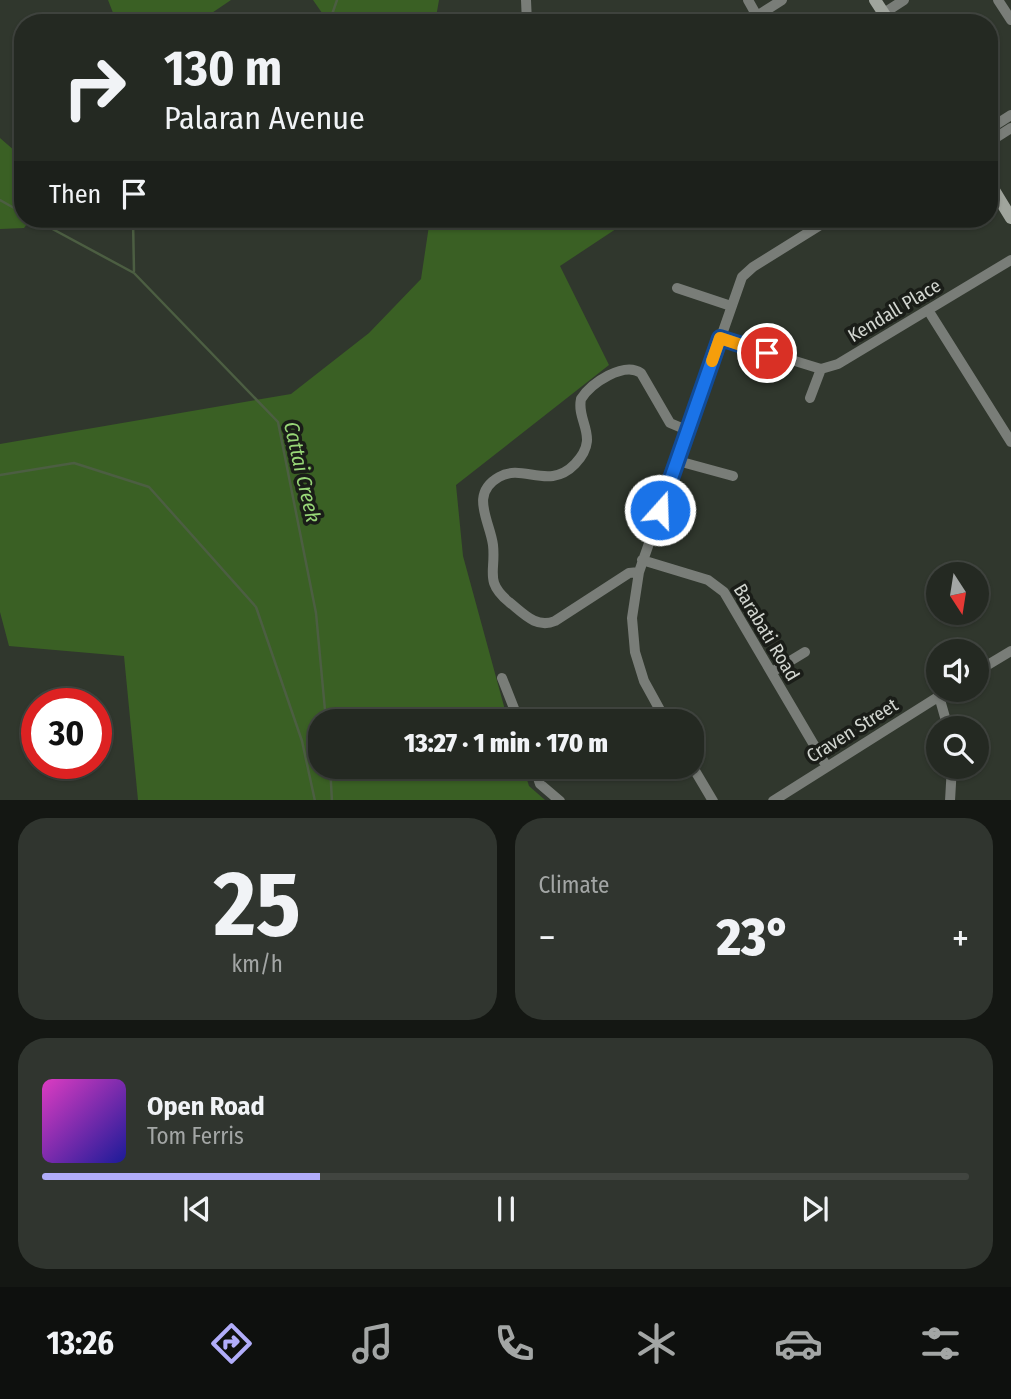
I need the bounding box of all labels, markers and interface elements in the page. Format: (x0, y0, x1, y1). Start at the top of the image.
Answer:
text: 130 m (164, 39, 282, 98)
icon: right (49, 42, 140, 133)
text: Palaran Avenue (164, 99, 365, 137)
icon: arrive (115, 175, 153, 213)
text: Then (49, 179, 101, 210)
street label: Kendall Place (844, 274, 945, 347)
pin (737, 323, 797, 383)
icon: arrive (748, 334, 786, 372)
water label: Cattai Creek (278, 419, 326, 525)
position arrow (623, 473, 697, 547)
north arrow (926, 562, 989, 625)
map controls (926, 562, 989, 779)
street label: Barabati Road (729, 580, 805, 685)
button: sound (926, 639, 989, 702)
speed limit sign: 30 (21, 688, 112, 779)
street label: Craven Street (802, 693, 903, 768)
button: search (926, 716, 989, 779)
text: 13:27 · 1 min · 170 m (404, 728, 608, 759)
text: 25 (214, 850, 301, 959)
text: Climate (539, 871, 609, 899)
text: 23° (717, 906, 791, 969)
text: − (539, 915, 556, 961)
text: + (952, 915, 969, 961)
text: km/h (232, 950, 283, 978)
text: Open Road (147, 1091, 265, 1122)
text: Tom Ferris (147, 1122, 244, 1150)
icon: previous (178, 1190, 216, 1228)
icon: pause (487, 1190, 525, 1228)
icon: next (796, 1190, 834, 1228)
icon: directions (207, 1319, 256, 1368)
icon: music (348, 1319, 397, 1368)
icon: phone (490, 1319, 539, 1368)
icon: climate (632, 1319, 681, 1368)
icon: car (774, 1319, 823, 1368)
icon: filters (916, 1319, 965, 1368)
text: 13:26 (46, 1324, 114, 1362)

